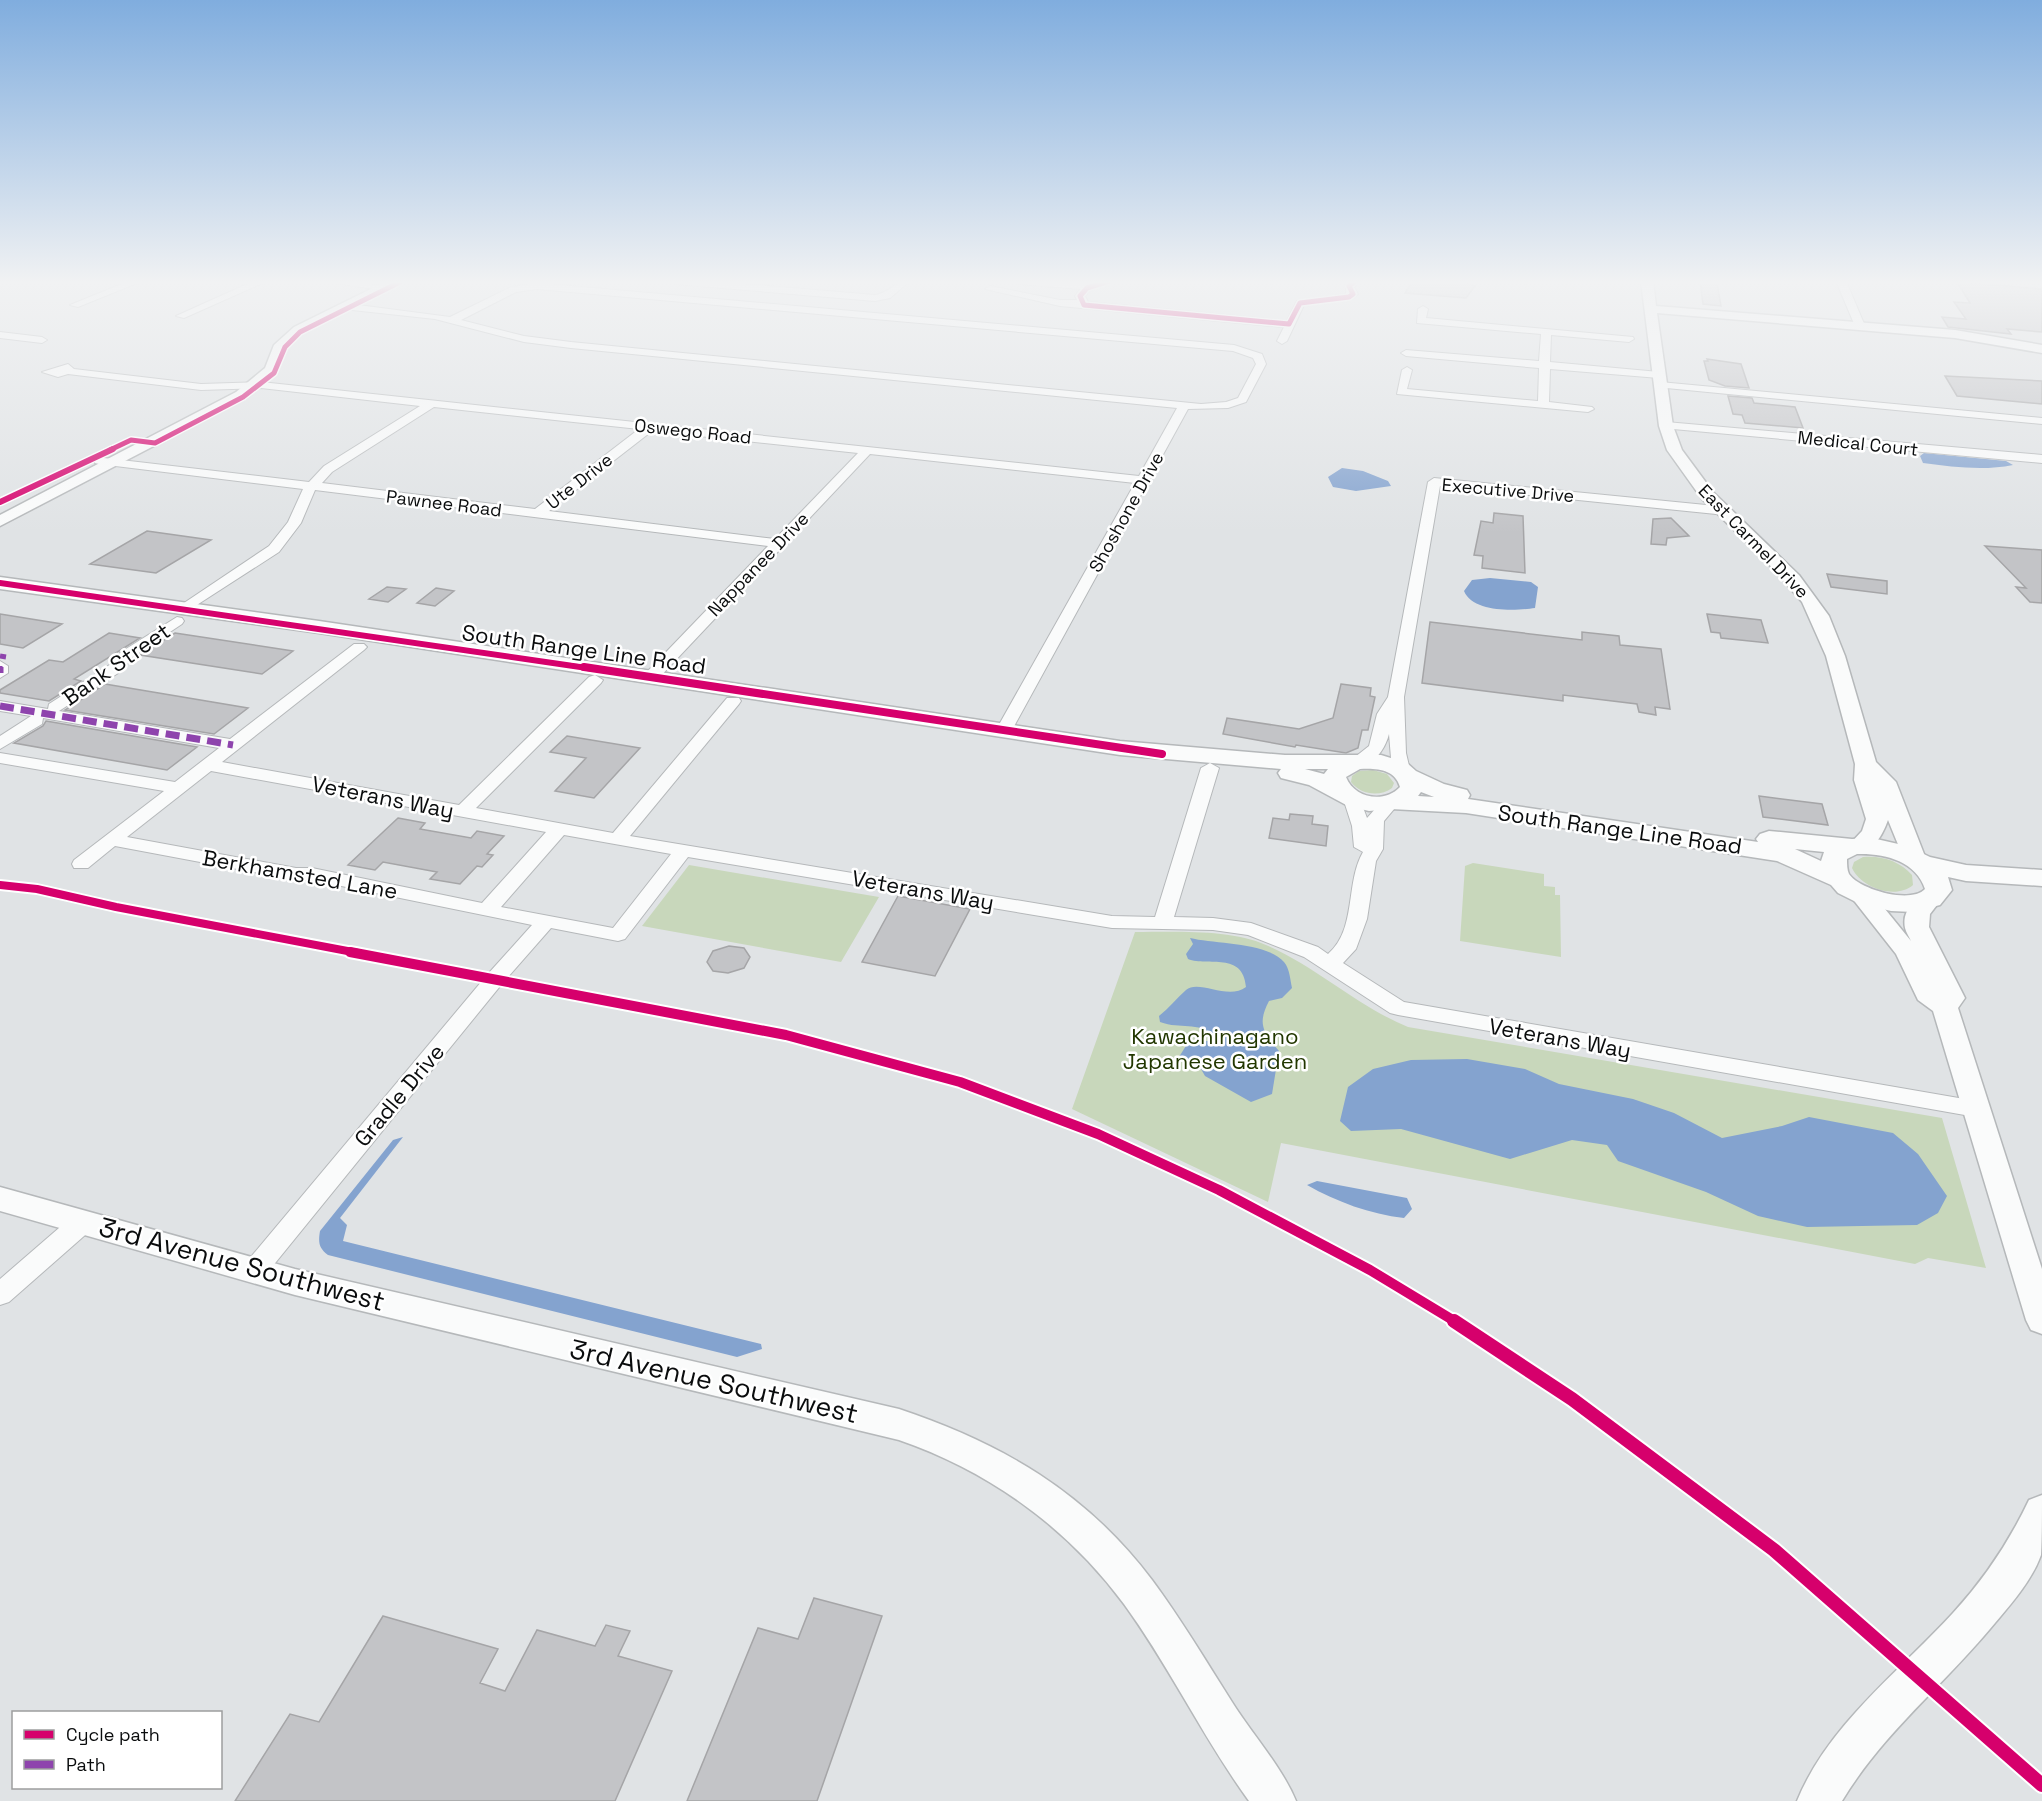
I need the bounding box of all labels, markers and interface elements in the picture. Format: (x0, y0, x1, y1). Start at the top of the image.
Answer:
street label: Oswego Road (633, 413, 753, 449)
street label: Medical Court (1797, 425, 1919, 461)
street label: Ute Drive (541, 448, 617, 514)
street label: Shoshone Drive (1083, 448, 1169, 576)
street label: Executive Drive (1441, 473, 1575, 507)
street label: East Carmel Drive (1694, 479, 1814, 603)
street label: Pawnee Road (385, 484, 503, 522)
street label: Nappanee Drive (703, 507, 813, 621)
street label: Bank Street (57, 617, 175, 711)
street label: South Range Line Road (460, 618, 708, 680)
street label: Veterans Way (310, 770, 456, 824)
street label: South Range Line Road (1496, 798, 1744, 860)
street label: Berkhamsted Lane (200, 843, 400, 905)
street label: Veterans Way (850, 864, 996, 916)
street label: Veterans Way (1487, 1012, 1633, 1064)
park label: Kawachinagano Japanese Garden (1123, 1022, 1307, 1075)
street label: Gradle Drive (348, 1038, 450, 1152)
street label: 3rd Avenue Southwest (95, 1209, 389, 1319)
street label: 3rd Avenue Southwest (567, 1331, 861, 1431)
legend (12, 1711, 222, 1789)
text: Cycle path (66, 1723, 160, 1746)
text: Path (66, 1753, 106, 1776)

